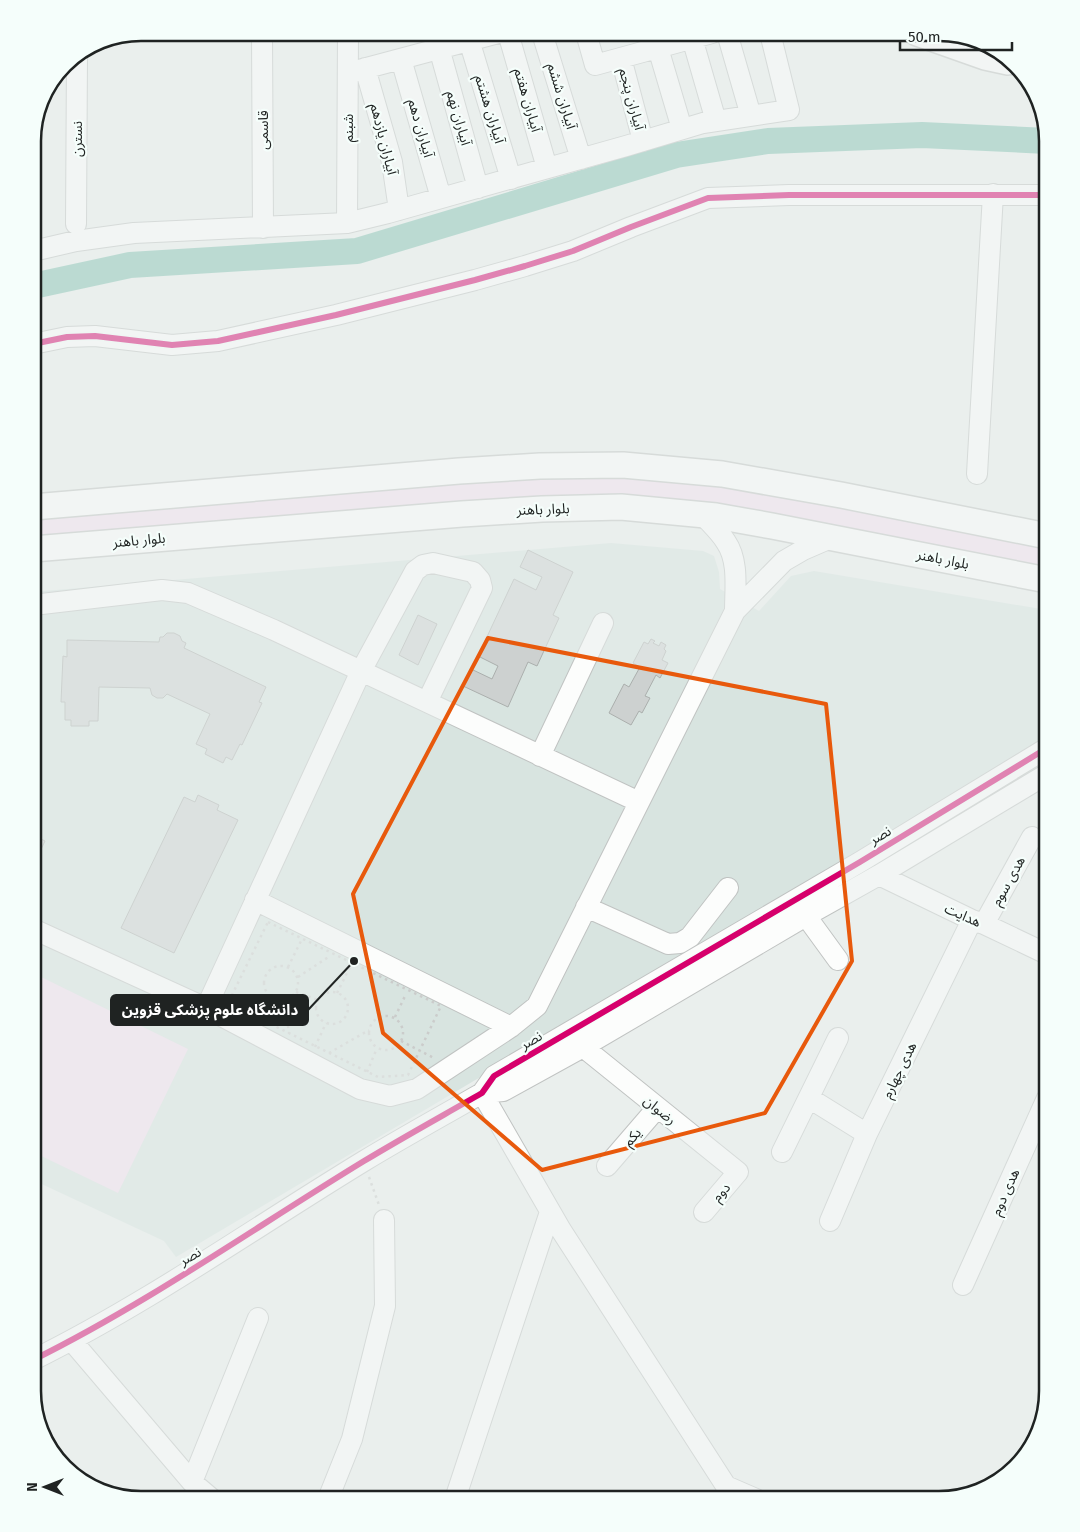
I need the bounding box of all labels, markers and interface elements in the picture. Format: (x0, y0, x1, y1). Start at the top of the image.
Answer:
scale bar (900, 20, 1012, 52)
text: 50 m (908, 28, 941, 46)
street label: آبیاران ششم (541, 61, 580, 133)
street label: آبیاران هفتم (508, 66, 545, 136)
street label: آبیاران پنجم (613, 66, 648, 133)
street label: آبیاران هشتم (469, 73, 508, 147)
street label: آبیاران نهم (441, 89, 475, 149)
street label: آبیاران دهم (402, 97, 437, 161)
street label: آبیاران یازدهم (364, 101, 401, 178)
street label: قاسمی (255, 110, 272, 150)
street label: شبنم (340, 114, 359, 142)
street label: نسترن (69, 121, 86, 157)
street label: بلوار باهنر (515, 500, 570, 519)
street label: بلوار باهنر (111, 530, 166, 551)
street label: بلوار باهنر (914, 546, 971, 573)
street label: نصر (865, 822, 895, 849)
street label: هدی سوم (988, 853, 1031, 910)
street label: هدایت (942, 900, 984, 931)
callout: دانشگاه علوم پزشکی قزوین (111, 995, 308, 1025)
text: دانشگاه علوم پزشکی قزوین (122, 1001, 298, 1021)
street label: نصر (516, 1027, 545, 1054)
street label: هدی چهارم (879, 1039, 922, 1102)
street label: رضوان (640, 1092, 679, 1129)
street label: یکم (620, 1125, 647, 1151)
street label: هدی دوم (988, 1166, 1025, 1219)
street label: دوم (708, 1179, 736, 1207)
street label: نصر (175, 1243, 204, 1270)
north arrow (20, 1462, 70, 1512)
text: N (24, 1482, 41, 1492)

